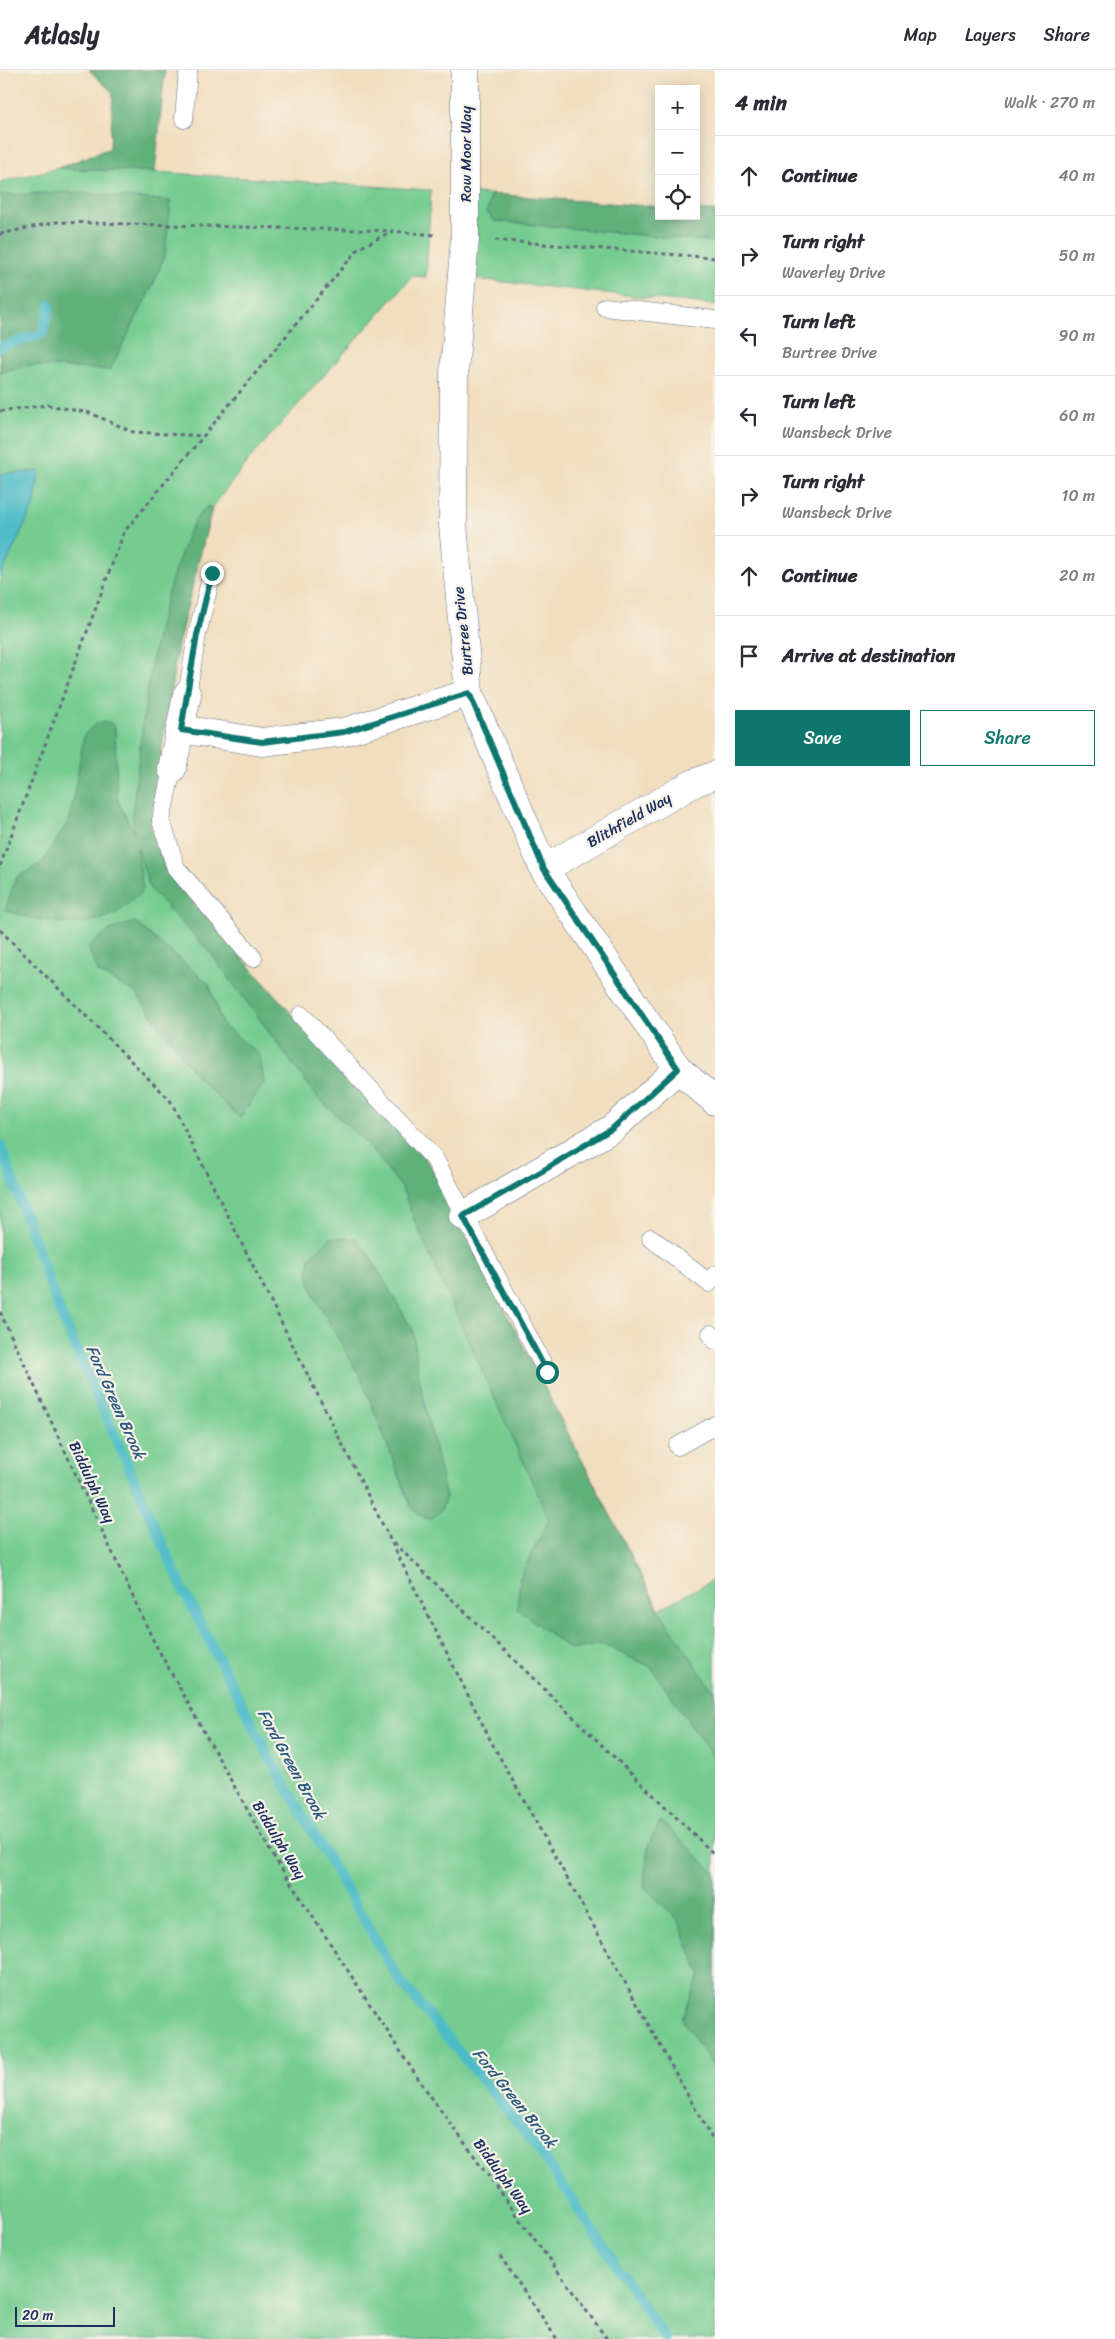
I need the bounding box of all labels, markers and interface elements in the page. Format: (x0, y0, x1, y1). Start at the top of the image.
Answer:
text: Atlasly (25, 14, 99, 56)
text: Map (904, 19, 937, 51)
text: Layers (965, 19, 1016, 51)
text: Share (1044, 19, 1090, 51)
text: 4 min (735, 84, 787, 122)
map controls (655, 85, 700, 220)
button: + (655, 85, 700, 130)
text: Walk · 270 m (1004, 88, 1095, 117)
street label: Row Moor Way (453, 106, 479, 202)
button: − (655, 130, 700, 175)
text: Continue (782, 159, 858, 192)
text: 40 m (1058, 161, 1095, 190)
icon: ahead (735, 162, 763, 190)
button: locate (655, 175, 700, 220)
text: Turn right (782, 225, 864, 258)
text: 50 m (1059, 241, 1095, 270)
icon: right (735, 242, 763, 270)
text: Waverley Drive (782, 258, 886, 287)
text: Turn left (782, 305, 855, 338)
text: 90 m (1059, 321, 1095, 350)
icon: left (735, 322, 763, 350)
text: Burtree Drive (782, 338, 877, 367)
text: Turn left (782, 385, 855, 418)
text: 60 m (1059, 401, 1095, 430)
icon: left (735, 402, 763, 430)
text: Wansbeck Drive (782, 418, 892, 447)
text: Turn right (782, 465, 864, 498)
text: 10 m (1062, 481, 1095, 510)
icon: right (735, 482, 763, 510)
text: Wansbeck Drive (782, 498, 892, 527)
text: Continue (782, 559, 858, 592)
text: 20 m (1059, 561, 1095, 590)
route end (201, 562, 224, 585)
icon: ahead (735, 562, 763, 590)
street label: Burtree Drive (445, 585, 481, 677)
text: Arrive at destination (782, 639, 955, 672)
icon: arrive (735, 642, 763, 670)
button: Save (735, 710, 910, 766)
button: Share (920, 710, 1095, 766)
street label: Blithfield Way (582, 785, 676, 855)
water label: Ford Green Brook (78, 1340, 155, 1465)
route start (536, 1361, 559, 1384)
street label: Biddulph Way (62, 1437, 123, 1528)
water label: Ford Green Brook (250, 1703, 335, 1826)
street label: Biddulph Way (245, 1796, 313, 1885)
water label: Ford Green Brook (465, 2041, 566, 2156)
street label: Biddulph Way (467, 2133, 540, 2220)
text: 20 m (22, 2303, 53, 2328)
scale bar (15, 2304, 115, 2327)

